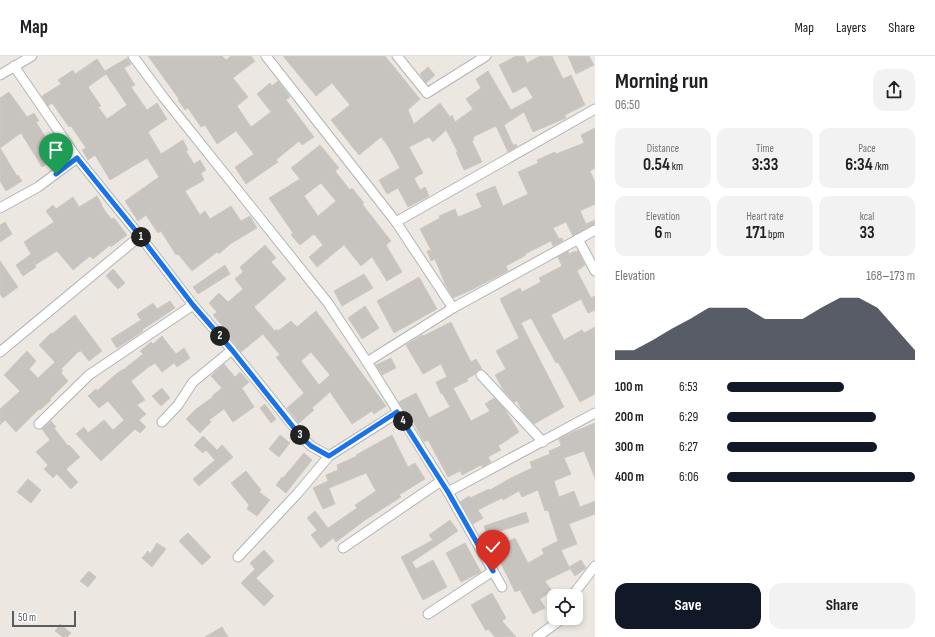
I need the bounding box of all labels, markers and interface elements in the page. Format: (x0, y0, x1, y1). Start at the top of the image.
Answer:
text: Map (20, 16, 48, 39)
text: Map (794, 19, 814, 36)
text: Layers (836, 19, 866, 36)
text: Share (888, 19, 915, 36)
text: Morning run (615, 68, 708, 95)
button: share (873, 69, 915, 111)
text: 06:50 (615, 97, 640, 113)
pin (39, 133, 73, 174)
icon: arrive (45, 139, 67, 161)
text: Distance (647, 142, 679, 155)
text: Time (756, 142, 774, 155)
text: Pace (858, 142, 876, 155)
text: 0.54 (643, 155, 670, 175)
text: 3:33 (752, 155, 778, 175)
text: 6:34 (845, 155, 873, 175)
text: km (670, 160, 683, 173)
text: /km (873, 160, 889, 173)
text: Elevation (646, 210, 680, 223)
text: Heart rate (746, 210, 784, 223)
text: kcal (860, 210, 874, 223)
text: 6 (655, 223, 663, 243)
text: 171 (746, 223, 766, 243)
text: 33 (859, 223, 875, 243)
pin: 1 (131, 227, 151, 247)
text: m (663, 228, 671, 241)
text: bpm (766, 228, 784, 241)
text: 1 (139, 230, 143, 243)
text: Elevation (615, 268, 655, 284)
text: 168–173 m (866, 268, 915, 284)
pin: 2 (210, 326, 230, 346)
text: 2 (218, 329, 222, 342)
text: 100 m (615, 379, 643, 395)
text: 6:53 (679, 379, 698, 395)
text: 200 m (615, 409, 644, 425)
text: 6:29 (679, 409, 698, 425)
pin: 4 (393, 411, 413, 431)
text: 4 (400, 414, 406, 427)
pin: 3 (290, 425, 310, 445)
text: 3 (298, 428, 302, 441)
text: 300 m (615, 439, 644, 455)
text: 6:27 (679, 439, 698, 455)
text: 400 m (615, 469, 644, 485)
text: 6:06 (679, 469, 699, 485)
pin (476, 530, 510, 571)
icon: check (482, 536, 504, 558)
button: Save (615, 583, 761, 629)
button: Share (769, 583, 915, 629)
map controls (547, 589, 583, 625)
button: locate (547, 589, 583, 625)
scale bar (12, 609, 76, 628)
text: 50 m (18, 611, 36, 624)

